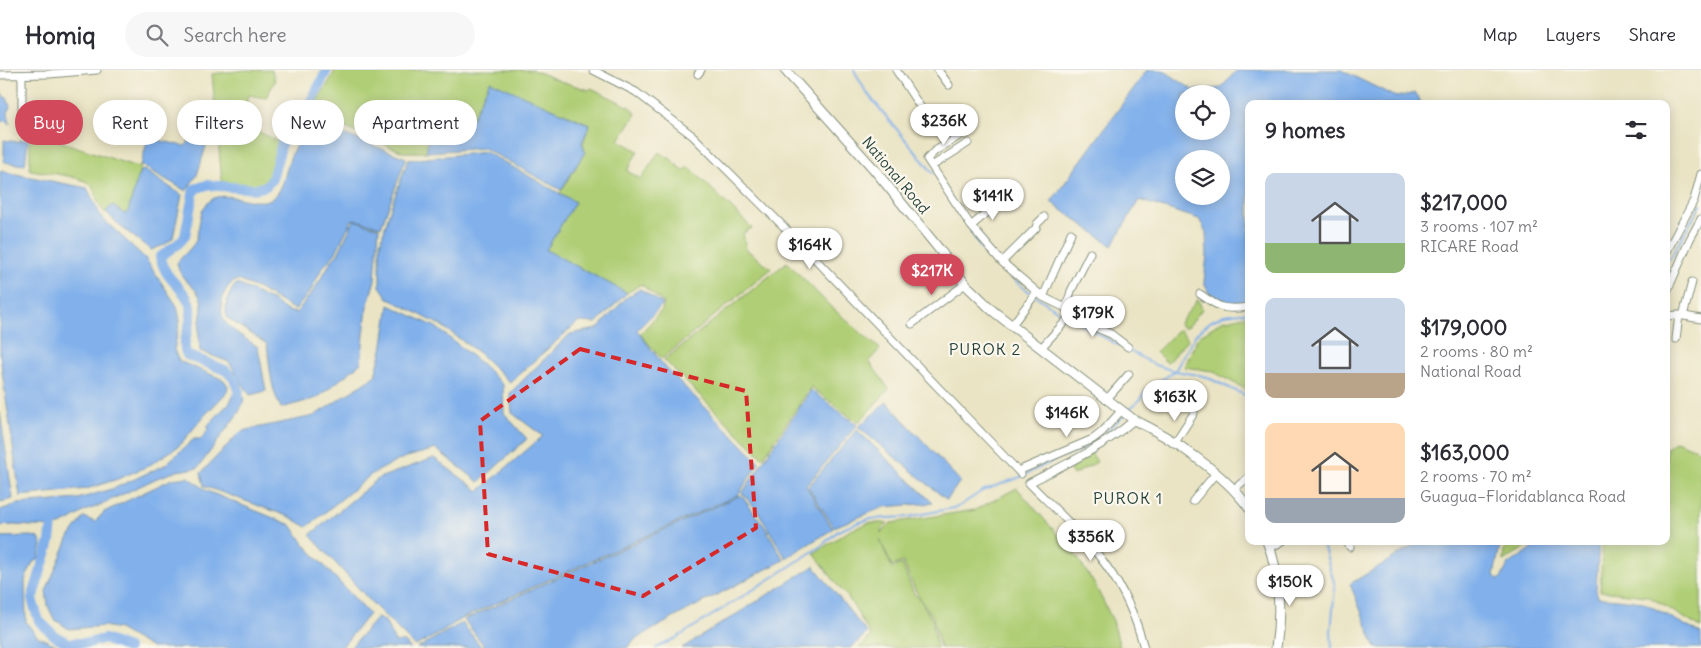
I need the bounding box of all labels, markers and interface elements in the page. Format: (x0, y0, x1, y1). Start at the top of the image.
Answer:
search box (125, 12, 475, 57)
text: Homiq (25, 20, 95, 50)
icon: search (143, 21, 171, 49)
text: Search here (183, 23, 286, 47)
text: Map (1482, 23, 1517, 46)
text: Layers (1545, 23, 1601, 46)
text: Share (1629, 23, 1676, 46)
map controls (1175, 85, 1230, 205)
button: locate (1175, 85, 1230, 140)
chip: Buy (15, 100, 83, 145)
chip: Rent (93, 100, 167, 145)
chip: Filters (177, 100, 262, 145)
chip: New (272, 100, 344, 145)
chip: Apartment (354, 100, 477, 145)
pin: $236K (909, 104, 979, 146)
text: $236K (921, 110, 967, 130)
icon: filters (1622, 116, 1650, 144)
text: 9 homes (1265, 117, 1345, 144)
street label: National Road (858, 133, 934, 218)
button: layers (1175, 150, 1230, 205)
pin: $141K (958, 178, 1028, 221)
text: $141K (973, 185, 1013, 205)
text: $217,000 (1420, 189, 1508, 216)
icon: home (1305, 193, 1365, 253)
text: 3 rooms · 107 m² (1420, 216, 1538, 236)
pin: $164K (775, 228, 845, 270)
text: $164K (788, 234, 832, 254)
text: RICARE Road (1420, 236, 1519, 256)
pin: $217K (897, 254, 967, 296)
text: $217K (911, 260, 953, 280)
pin: $179K (1058, 296, 1128, 338)
text: $179K (1072, 302, 1114, 322)
text: $179,000 (1420, 314, 1507, 341)
icon: home (1305, 318, 1365, 378)
district label: PUROK 2 (949, 339, 1021, 359)
text: 2 rooms · 80 m² (1420, 341, 1533, 361)
text: National Road (1420, 361, 1521, 381)
pin: $163K (1140, 380, 1210, 422)
text: $163K (1153, 386, 1197, 406)
pin: $146K (1032, 396, 1102, 438)
text: $146K (1045, 402, 1089, 422)
text: $163,000 (1420, 439, 1510, 466)
icon: home (1305, 443, 1365, 503)
text: 2 rooms · 70 m² (1420, 466, 1532, 486)
text: Guagua–Floridablanca Road (1420, 486, 1626, 506)
district label: PUROK 1 (1093, 488, 1163, 508)
pin: $356K (1056, 520, 1126, 562)
text: $356K (1068, 526, 1114, 546)
pin: $150K (1255, 564, 1325, 607)
text: $150K (1268, 571, 1312, 591)

